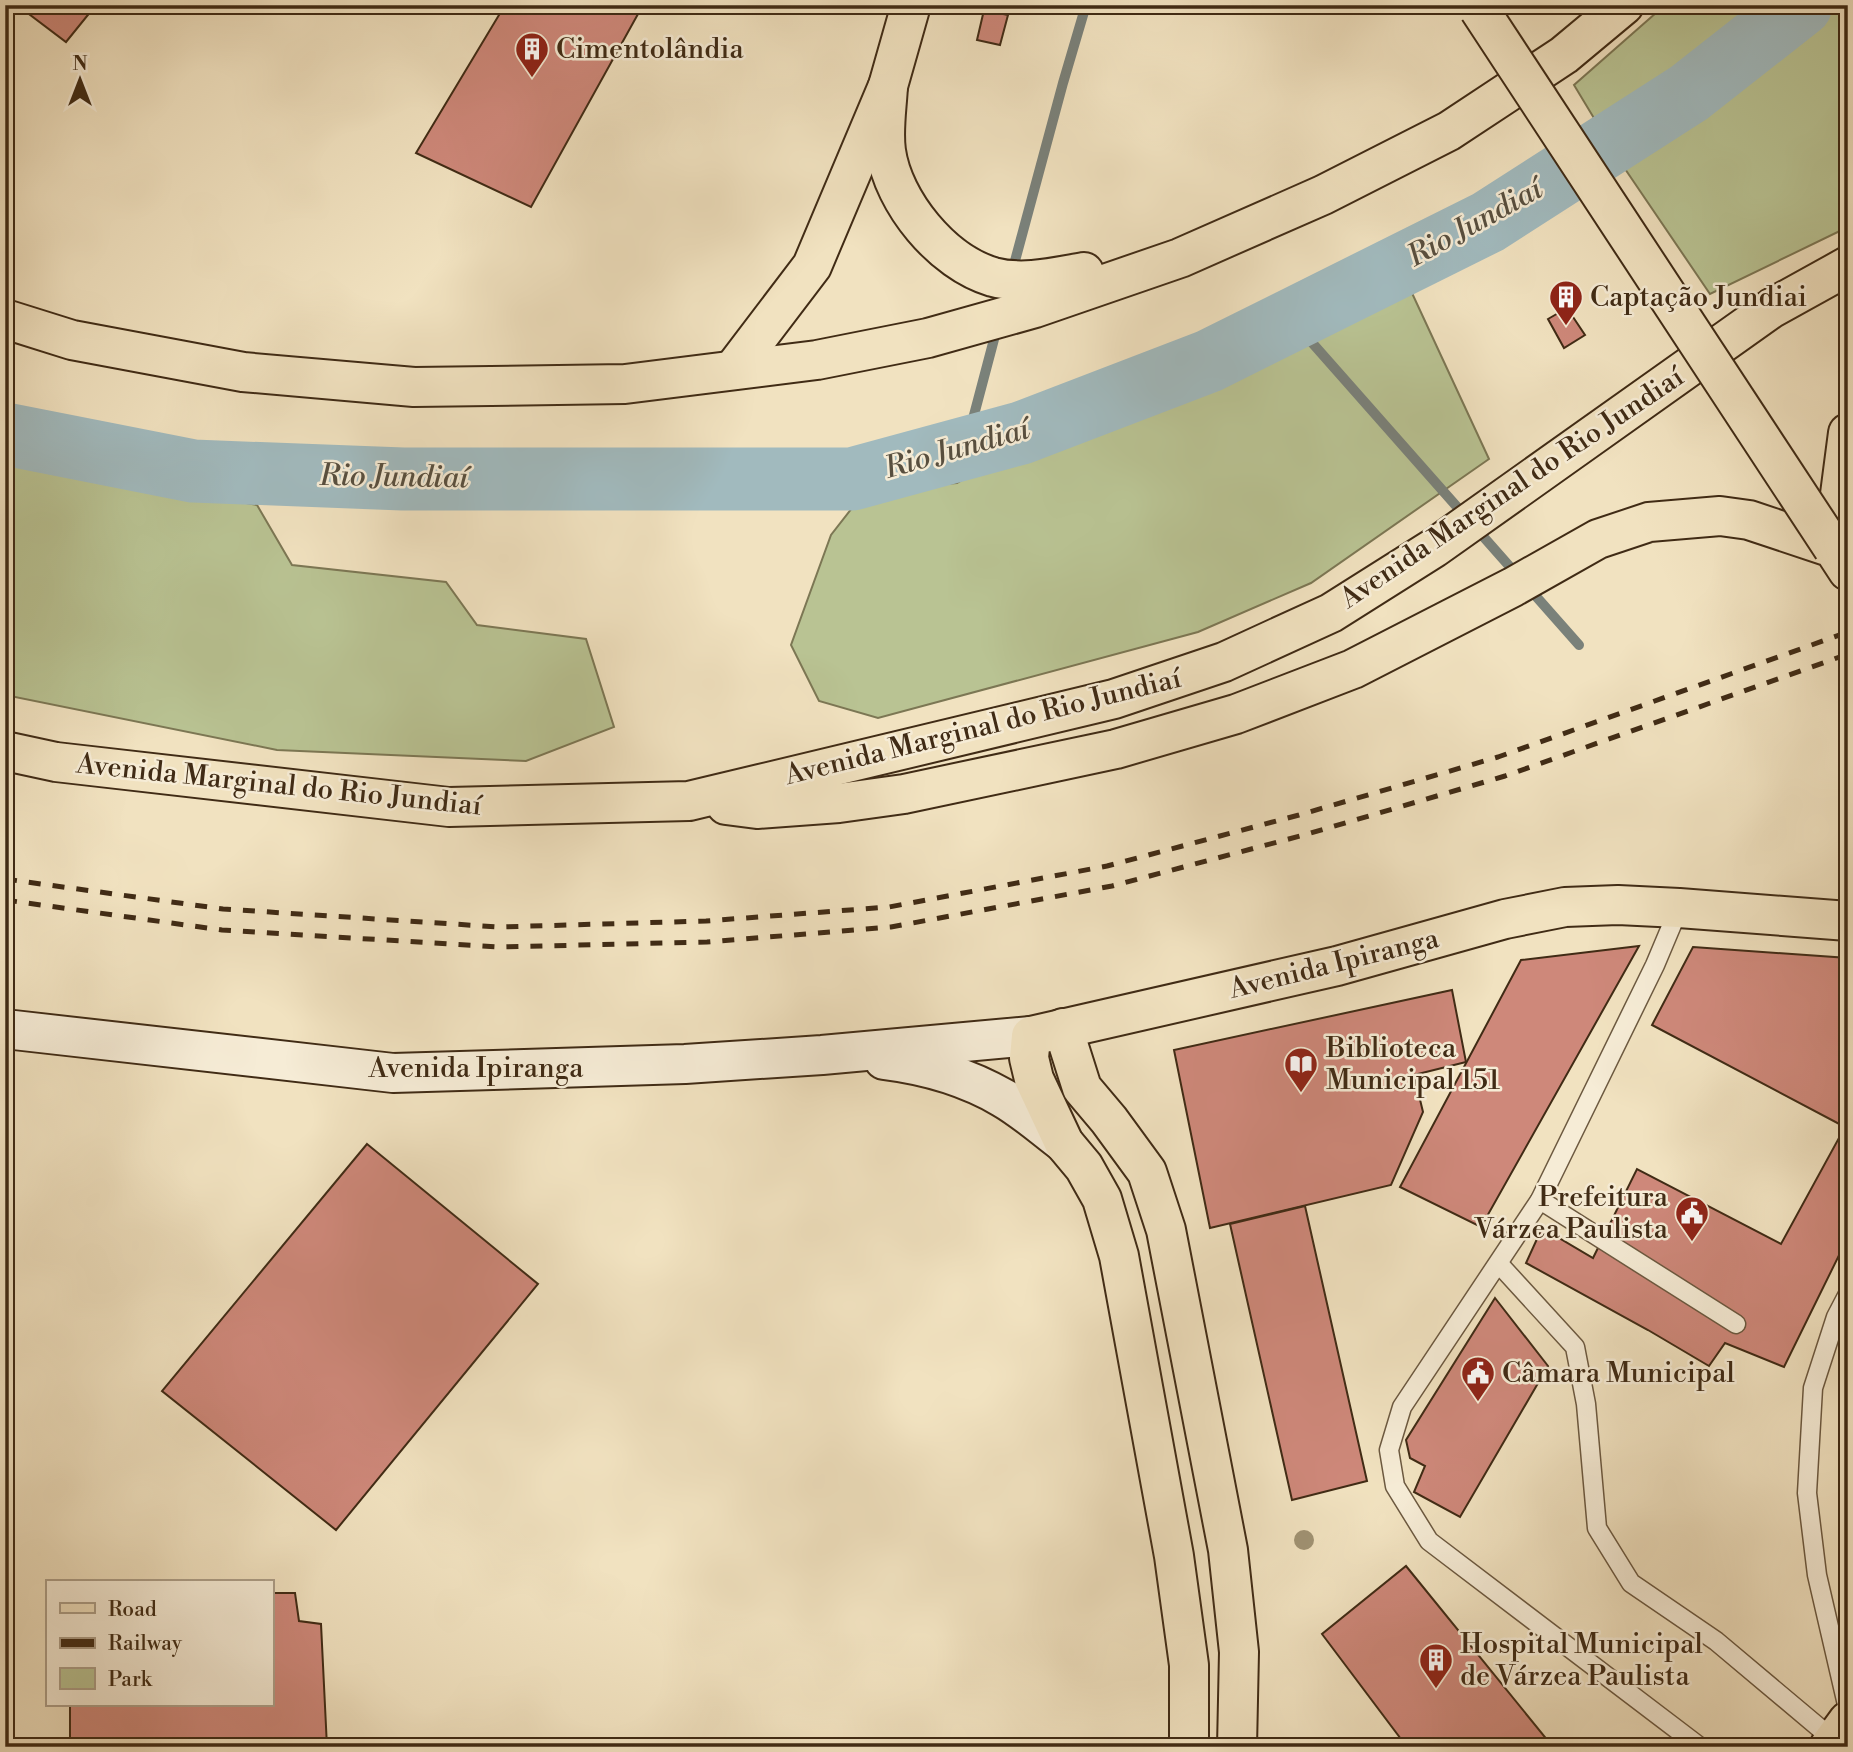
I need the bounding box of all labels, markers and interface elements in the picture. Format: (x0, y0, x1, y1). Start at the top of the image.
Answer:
building icon: Cimentolândia (513, 30, 551, 79)
place label: Cimentolândia (556, 32, 744, 67)
north arrow (46, 46, 116, 116)
text: N (72, 52, 88, 76)
water label: Rio Jundiaí (1400, 168, 1553, 276)
building icon: Captação Jundiai (1547, 278, 1585, 327)
place label: Captação Jundiai (1590, 280, 1807, 315)
street label: Avenida Marginal do Rio Jundiaí (1333, 359, 1692, 617)
water label: Rio Jundiaí (879, 409, 1037, 488)
water label: Rio Jundiaí (318, 457, 473, 497)
street label: Avenida Marginal do Rio Jundiaí (780, 660, 1187, 794)
street label: Avenida Marginal do Rio Jundiaí (74, 746, 485, 824)
street label: Avenida Ipiranga (1225, 921, 1443, 1007)
place label: Biblioteca Municipal 151 (1325, 1031, 1500, 1098)
library icon: Biblioteca Municipal 151 (1282, 1045, 1320, 1094)
street label: Avenida Ipiranga (368, 1051, 584, 1086)
place label: Prefeitura Várzea Paulista (1473, 1180, 1669, 1247)
public building icon: Prefeitura Várzea Paulista (1673, 1194, 1711, 1243)
public building icon: Câmara Municipal (1459, 1354, 1497, 1403)
place label: Câmara Municipal (1502, 1356, 1735, 1391)
legend (46, 1580, 273, 1706)
text: Road (108, 1597, 157, 1623)
place label: Hospital Municipal de Várzea Paulista (1460, 1627, 1703, 1694)
text: Railway (108, 1631, 183, 1657)
building icon: Hospital Municipal de Várzea Paulista (1417, 1641, 1455, 1690)
text: Park (108, 1667, 153, 1693)

